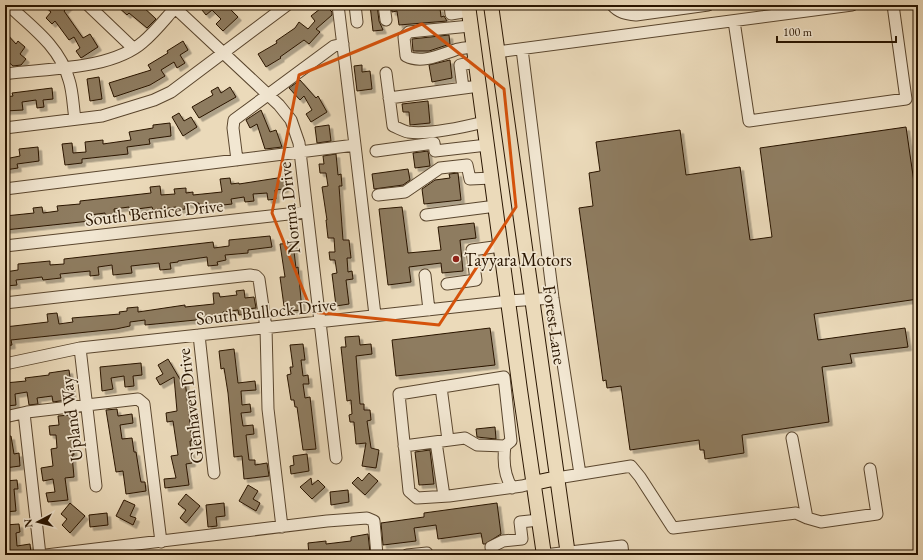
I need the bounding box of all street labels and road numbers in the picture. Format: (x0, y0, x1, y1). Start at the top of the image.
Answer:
street label: Norma Drive (273, 161, 305, 255)
street label: South Bernice Drive (84, 193, 224, 231)
street label: Forest Lane (538, 284, 572, 366)
street label: South Bullock Drive (195, 292, 337, 330)
street label: Glenhaven Drive (172, 347, 208, 465)
street label: Upland Way (54, 375, 88, 463)

